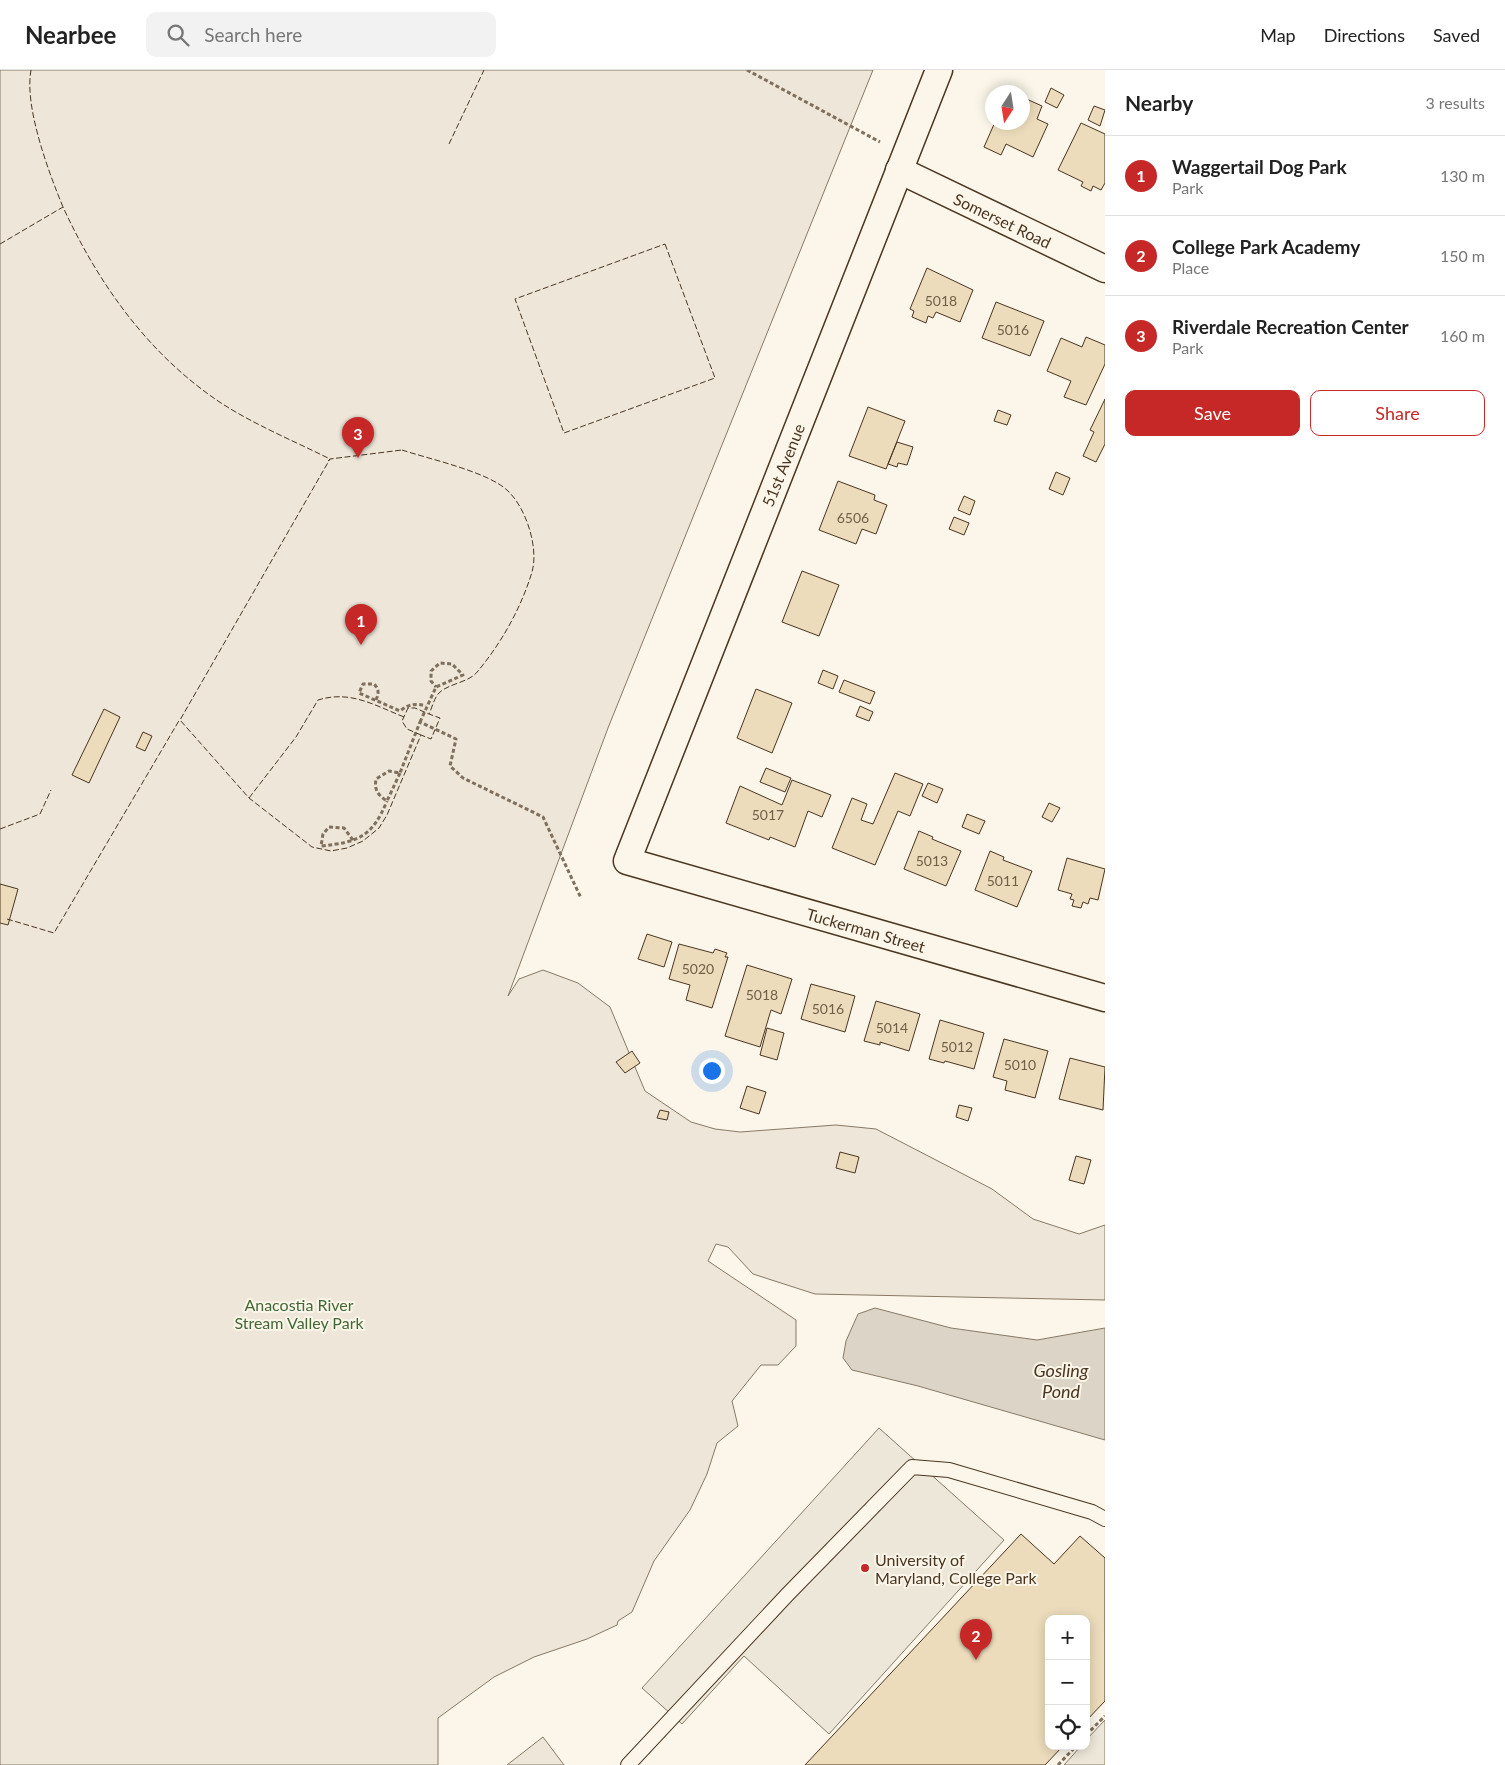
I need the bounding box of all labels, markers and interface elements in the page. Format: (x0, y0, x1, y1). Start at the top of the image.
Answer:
search box (146, 12, 496, 57)
text: Nearbee (25, 20, 116, 49)
icon: search (164, 21, 192, 49)
text: Search here (204, 23, 302, 46)
text: Map (1260, 24, 1296, 46)
text: Directions (1324, 24, 1405, 46)
text: Saved (1433, 24, 1480, 46)
north arrow (985, 85, 1030, 130)
text: Nearby (1125, 90, 1193, 115)
text: 3 results (1425, 93, 1485, 112)
text: Waggertail Dog Park (1172, 155, 1347, 178)
text: 1 (1136, 166, 1146, 185)
text: 130 m (1440, 166, 1485, 185)
text: Park (1172, 178, 1203, 197)
street label: Somerset Road (951, 188, 1054, 251)
text: College Park Academy (1172, 235, 1360, 258)
text: 2 (1136, 246, 1146, 265)
text: 150 m (1440, 246, 1485, 265)
text: Place (1172, 258, 1209, 277)
house number: 5018 (925, 292, 957, 309)
text: Riverdale Recreation Center (1172, 315, 1409, 338)
house number: 5016 (997, 321, 1029, 338)
text: 3 (1136, 326, 1146, 345)
text: 160 m (1440, 326, 1485, 345)
text: Park (1172, 338, 1203, 357)
button: Save (1125, 390, 1300, 436)
button: Share (1310, 390, 1485, 436)
pin: 3 (342, 417, 374, 458)
street label: 51st Avenue (758, 421, 808, 509)
house number: 6506 (837, 509, 869, 526)
pin: 1 (345, 604, 377, 645)
house number: 5017 (752, 806, 784, 823)
house number: 5013 (916, 852, 948, 869)
house number: 5011 (987, 872, 1019, 889)
street label: Tuckerman Street (804, 903, 928, 956)
house number: 5020 (682, 960, 714, 977)
house number: 5018 (746, 986, 778, 1003)
house number: 5016 (812, 1000, 844, 1017)
house number: 5014 (876, 1019, 908, 1036)
house number: 5012 (941, 1038, 973, 1055)
house number: 5010 (1004, 1056, 1036, 1073)
your location (699, 1058, 725, 1084)
park label: Anacostia River Stream Valley Park (234, 1295, 364, 1332)
water label: Gosling Pond (1033, 1359, 1089, 1402)
place label: University of Maryland, College Park (875, 1550, 1037, 1587)
marker: University of Maryland, College Park (859, 1562, 871, 1574)
map controls (1045, 1615, 1090, 1750)
button: + (1045, 1615, 1090, 1660)
pin: 2 (960, 1619, 992, 1660)
button: − (1045, 1660, 1090, 1705)
button: locate (1045, 1705, 1090, 1750)

